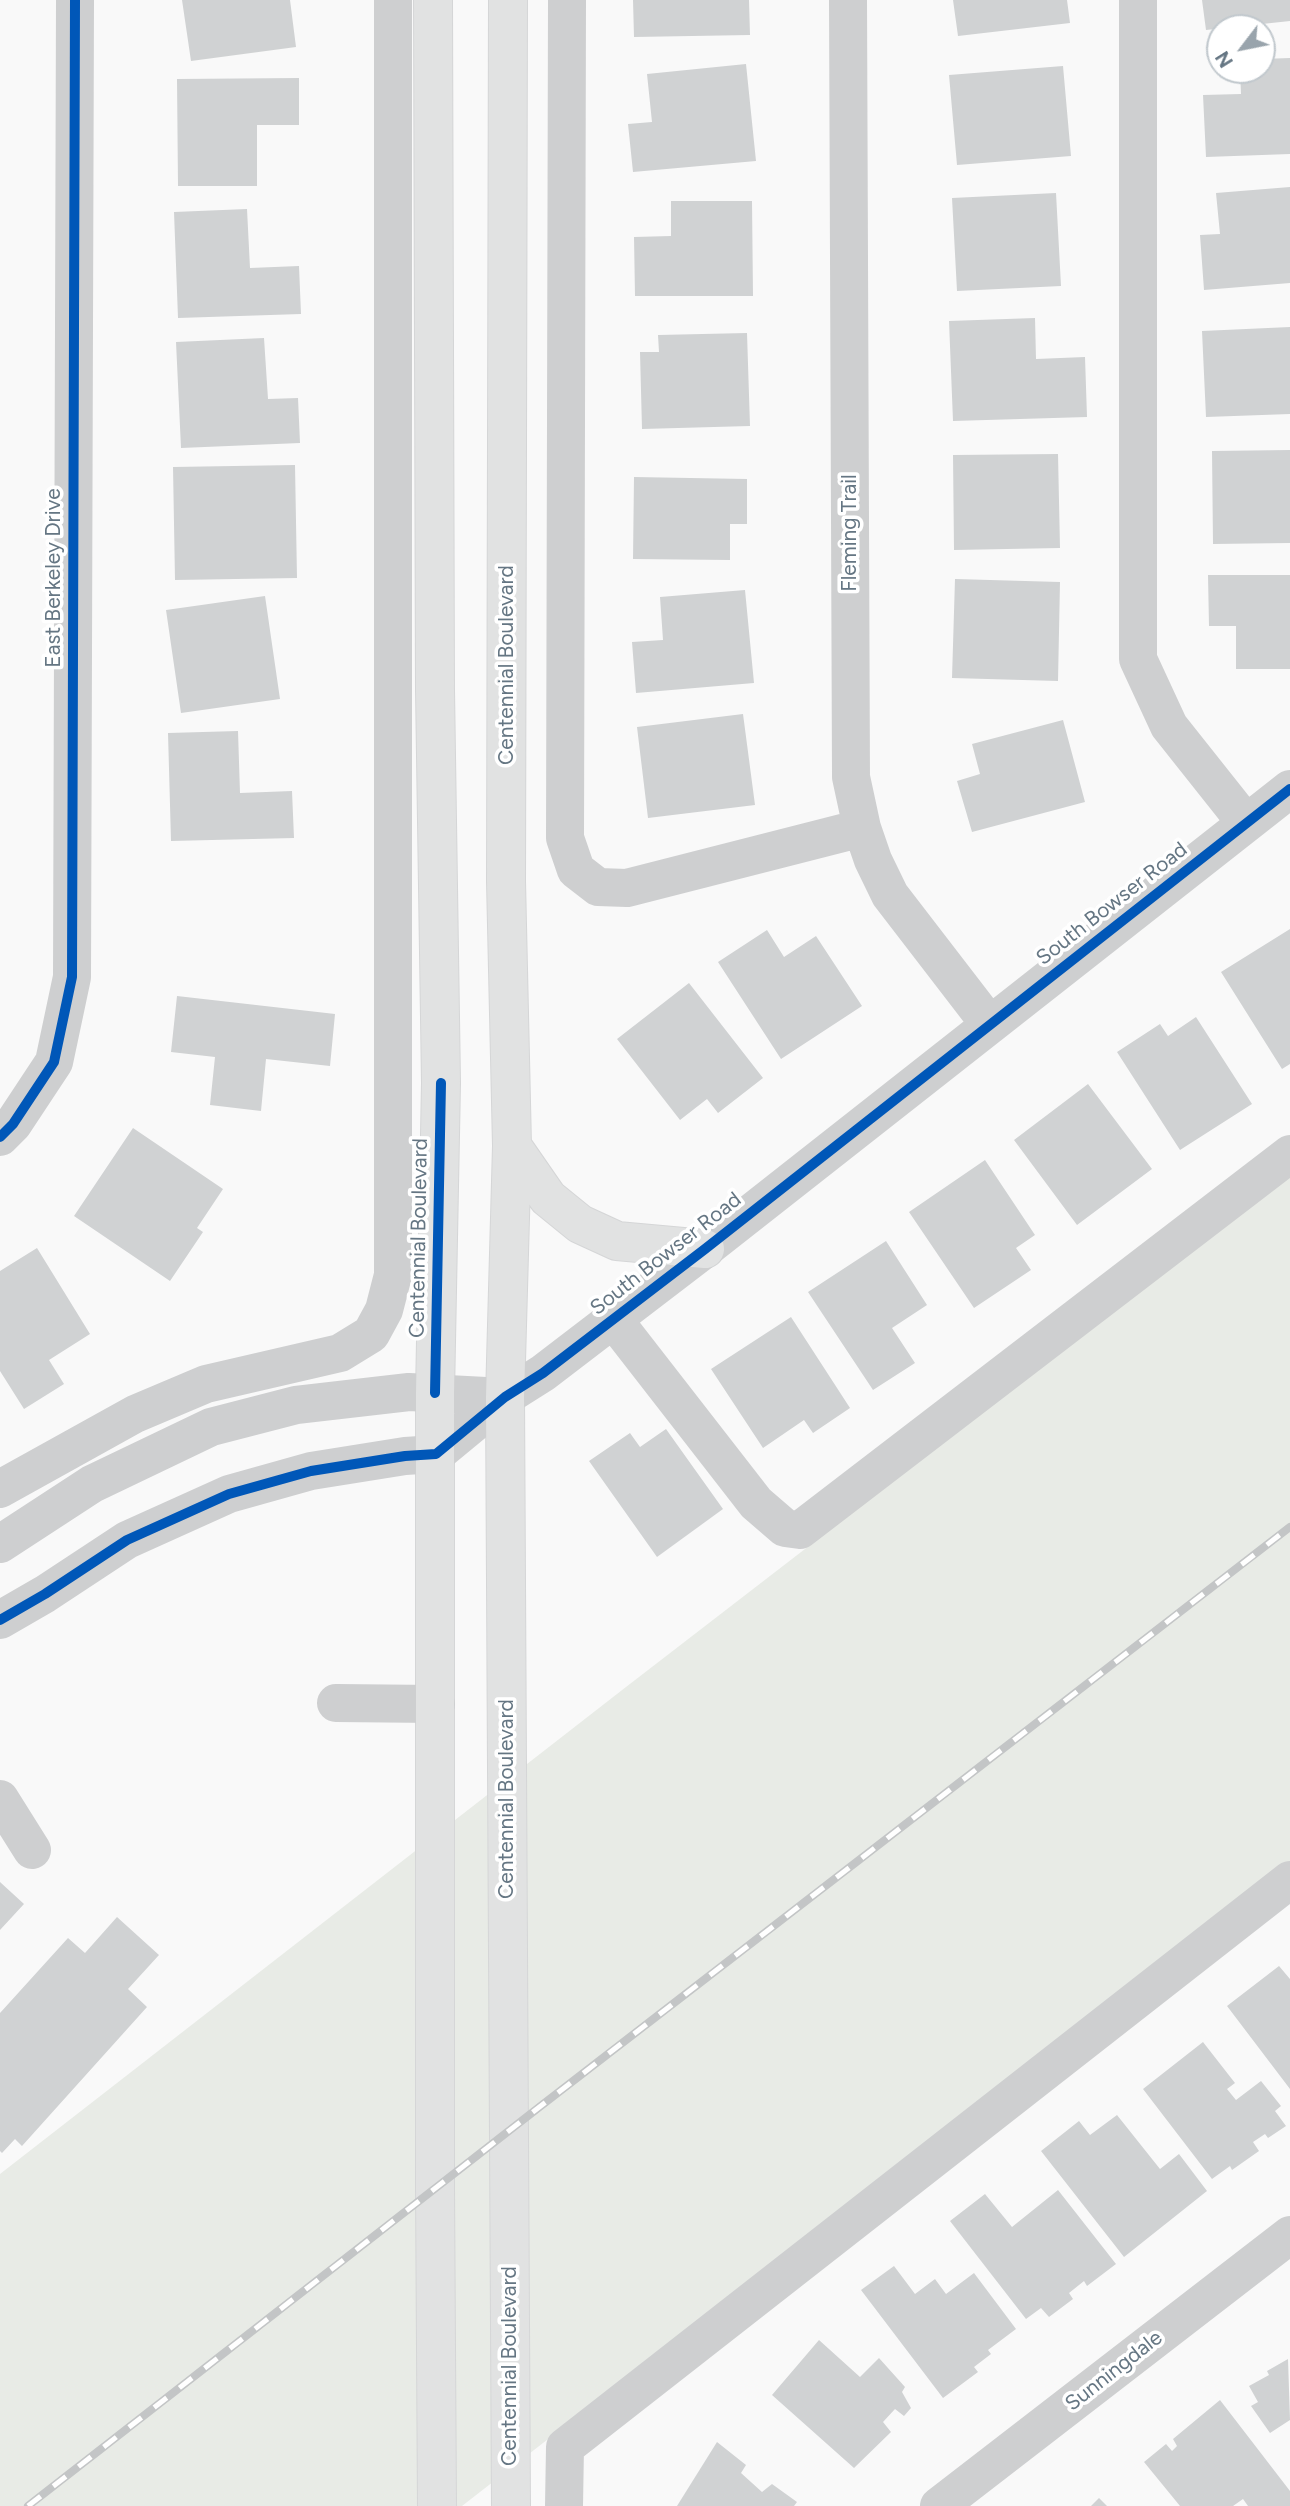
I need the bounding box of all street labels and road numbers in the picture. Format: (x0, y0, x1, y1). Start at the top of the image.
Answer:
street label: Fleming Trail (837, 474, 863, 592)
street label: East Berkeley Drive (41, 488, 67, 668)
street label: Centennial Boulevard (494, 565, 520, 765)
street label: South Bowser Road (1031, 837, 1193, 971)
street label: Centennial Boulevard (405, 1138, 433, 1338)
street label: South Bowser Road (585, 1187, 747, 1321)
street label: Centennial Boulevard (494, 1699, 520, 1899)
street label: Centennial Boulevard (497, 2266, 523, 2466)
street label: Sunningdale (1061, 2325, 1167, 2417)

